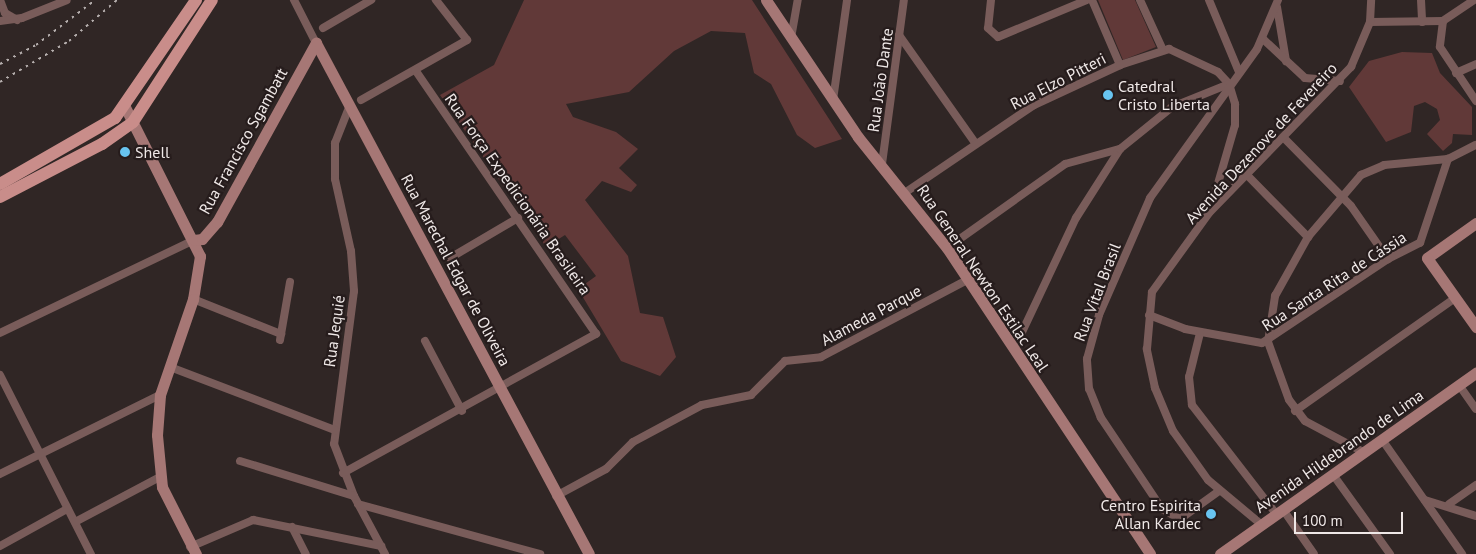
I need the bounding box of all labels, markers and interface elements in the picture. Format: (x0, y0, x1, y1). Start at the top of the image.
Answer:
street label: Rua João Dante (863, 27, 897, 133)
street label: Rua Elzo Pitteri (1007, 49, 1109, 113)
street label: Avenida Dezenove de Fevereiro (1181, 58, 1341, 228)
street label: Rua Francisco Sgambatt (195, 65, 291, 217)
place label: Catedral Cristo Liberta (1118, 76, 1210, 114)
marker: Catedral Cristo Liberta (1102, 89, 1114, 101)
street label: Rua Força Expedicionária Brasileira (441, 90, 595, 298)
place label: Shell (135, 142, 170, 162)
marker: Shell (119, 146, 131, 158)
street label: Rua Marechal Edgar de Oliveira (397, 171, 515, 369)
street label: Rua General Newton Estilac Leal (913, 181, 1053, 375)
street label: Rua Santa Rita de Cássia (1258, 227, 1410, 335)
street label: Rua Vital Brasil (1069, 240, 1125, 344)
street label: Alameda Parque (817, 280, 925, 350)
street label: Rua Jequié (319, 294, 349, 368)
street label: Avenida Hildebrando de Lima (1251, 385, 1427, 517)
place label: Centro Espirita Allan Kardec (1100, 495, 1201, 533)
scale bar (1296, 502, 1405, 534)
marker: Centro Espirita Allan Kardec (1205, 508, 1217, 520)
text: 100 m (1302, 511, 1343, 530)

